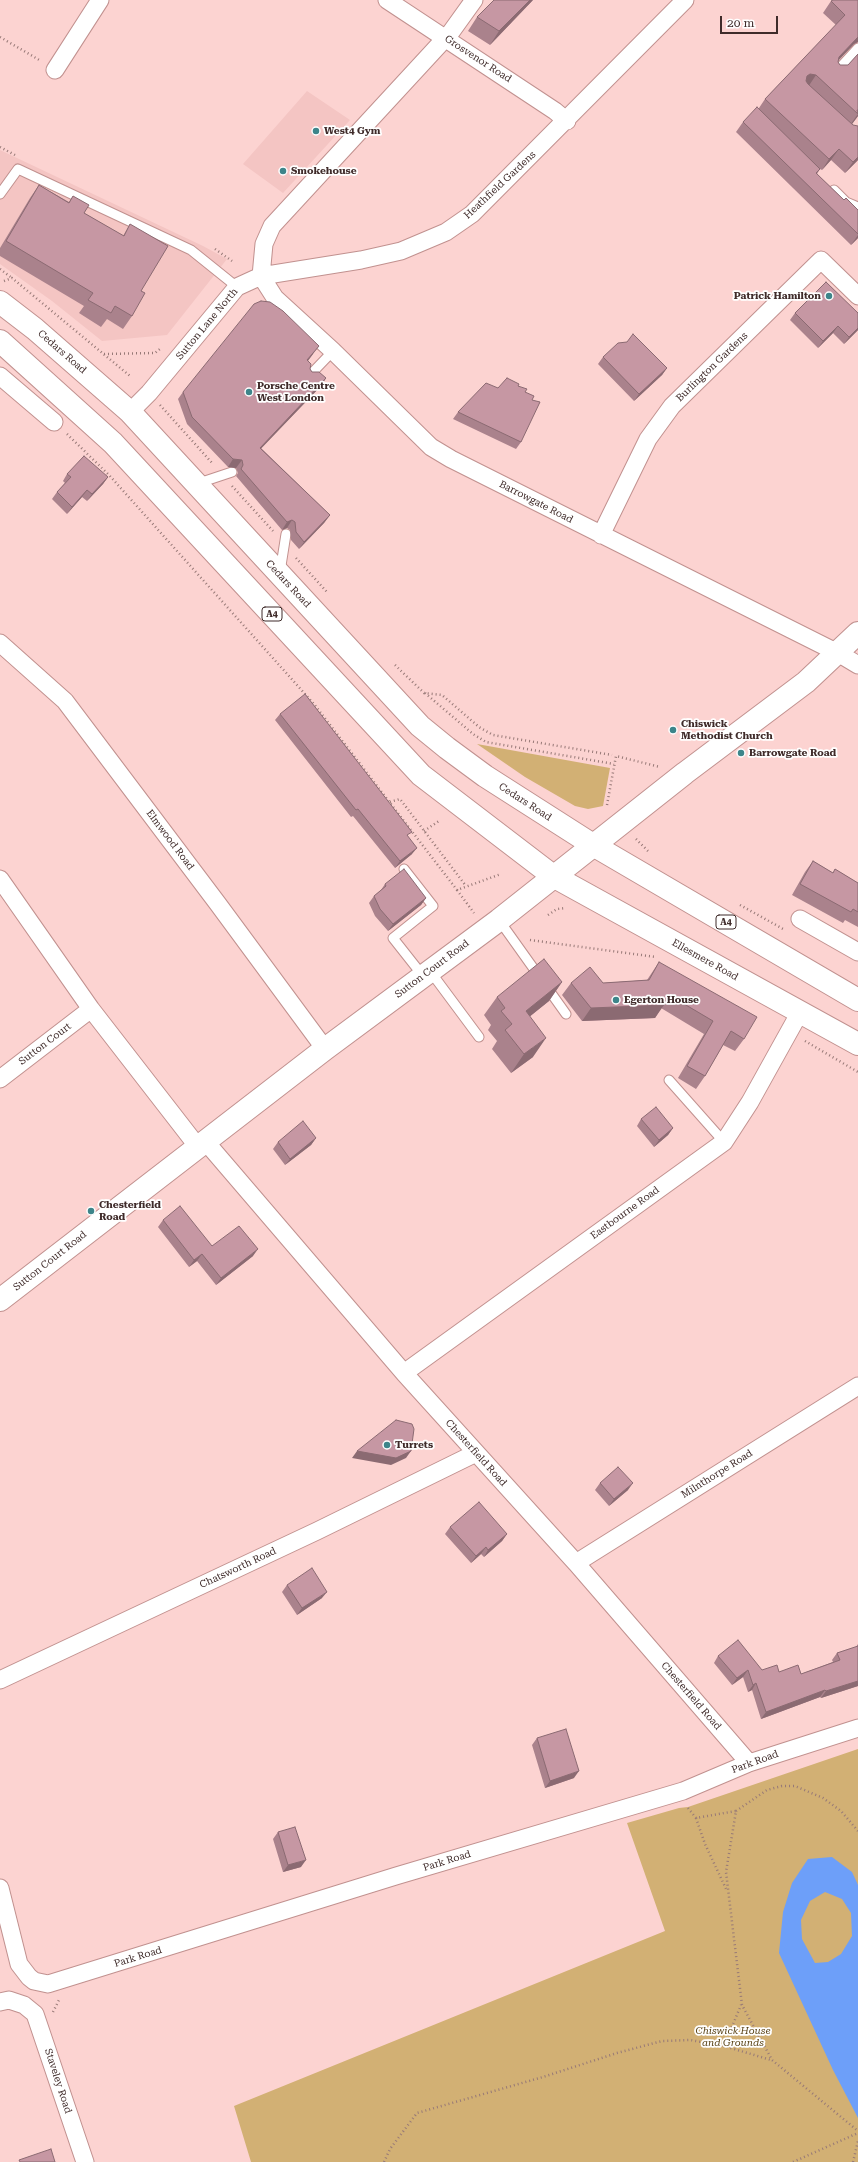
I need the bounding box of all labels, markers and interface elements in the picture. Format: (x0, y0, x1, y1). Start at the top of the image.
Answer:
scale bar (722, 8, 780, 34)
text: 20 m (727, 16, 754, 30)
street label: Grosvenor Road (442, 33, 514, 85)
place label: West4 Gym (324, 125, 380, 137)
marker: West4 Gym (311, 126, 321, 136)
street label: Heathfield Gardens (462, 149, 538, 221)
place label: Smokehouse (291, 165, 357, 177)
marker: Smokehouse (278, 166, 288, 176)
street label: Sutton Lane North (174, 286, 240, 362)
place label: Patrick Hamilton (734, 290, 821, 302)
marker: Patrick Hamilton (824, 291, 834, 301)
street label: Cedars Road (35, 328, 89, 376)
street label: Burlington Gardens (674, 330, 750, 404)
place label: Porsche Centre West London (257, 380, 335, 404)
marker: Porsche Centre West London (244, 387, 254, 397)
street label: Barrowgate Road (497, 478, 575, 526)
street label: Cedars Road (263, 558, 313, 610)
road number: A4 (262, 607, 282, 621)
place label: Chiswick Methodist Church (681, 718, 773, 742)
marker: Chiswick Methodist Church (668, 725, 678, 735)
place label: Barrowgate Road (749, 747, 836, 759)
marker: Barrowgate Road (736, 748, 746, 758)
street label: Cedars Road (496, 780, 554, 824)
street label: Elmwood Road (143, 807, 197, 873)
road number: A4 (716, 915, 736, 929)
street label: Sutton Court Road (393, 937, 471, 1001)
street label: Ellesmere Road (670, 937, 740, 983)
place label: Egerton House (624, 994, 699, 1006)
marker: Egerton House (611, 995, 621, 1005)
street label: Sutton Court (16, 1020, 74, 1068)
street label: Eastbourne Road (588, 1184, 662, 1242)
place label: Chesterfield Road (99, 1199, 161, 1222)
marker: Chesterfield Road (86, 1206, 96, 1216)
street label: Sutton Court Road (11, 1229, 89, 1293)
street label: Chesterfield Road (443, 1417, 509, 1489)
place label: Turrets (395, 1439, 433, 1451)
marker: Turrets (382, 1440, 392, 1450)
street label: Milnthorpe Road (679, 1447, 755, 1501)
street label: Chatsworth Road (198, 1545, 278, 1591)
street label: Chesterfield Road (658, 1660, 724, 1732)
street label: Park Road (730, 1748, 780, 1776)
street label: Park Road (422, 1848, 472, 1874)
street label: Park Road (113, 1944, 163, 1970)
park label: Chiswick House and Grounds (696, 2025, 770, 2048)
street label: Staveley Road (42, 2047, 74, 2115)

